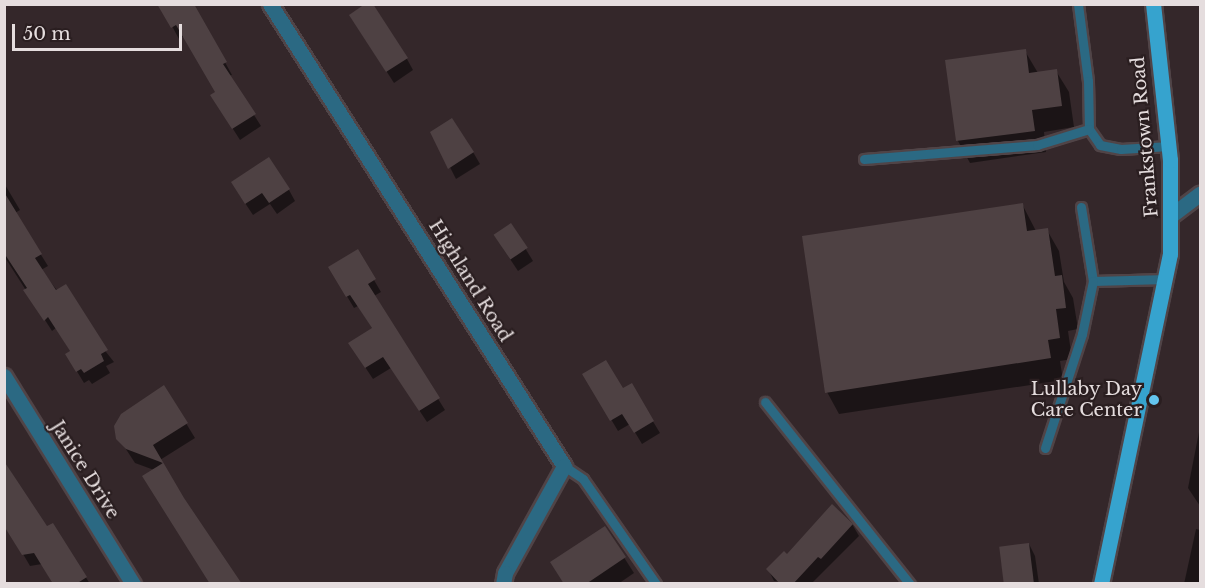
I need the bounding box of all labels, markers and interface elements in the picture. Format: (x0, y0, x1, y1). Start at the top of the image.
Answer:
scale bar (15, 12, 184, 50)
text: 50 m (23, 23, 71, 45)
street label: Frankstown Road (1127, 56, 1163, 218)
street label: Highland Road (424, 216, 516, 346)
place label: Lullaby Day Care Center (1030, 379, 1142, 422)
marker: Lullaby Day Care Center (1147, 393, 1161, 407)
street label: Janice Drive (46, 417, 124, 523)

